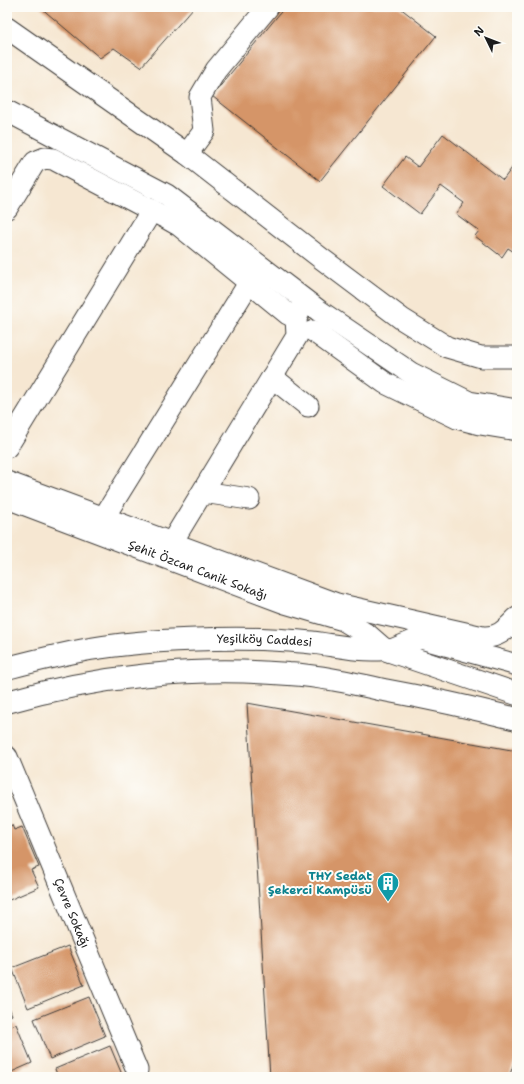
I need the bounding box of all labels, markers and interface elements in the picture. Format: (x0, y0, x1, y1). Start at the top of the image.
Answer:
north arrow (466, 18, 506, 58)
text: N (471, 23, 488, 40)
street label: Şehit Özcan Canik Sokağı (126, 537, 270, 604)
street label: Yeşilköy Caddesi (217, 631, 313, 651)
place label: THY Sedat Şekerci Kampüsü (268, 868, 372, 898)
building icon: THY Sedat Şekerci Kampüsü (375, 870, 401, 903)
street label: Çevre Sokağı (50, 876, 93, 950)

